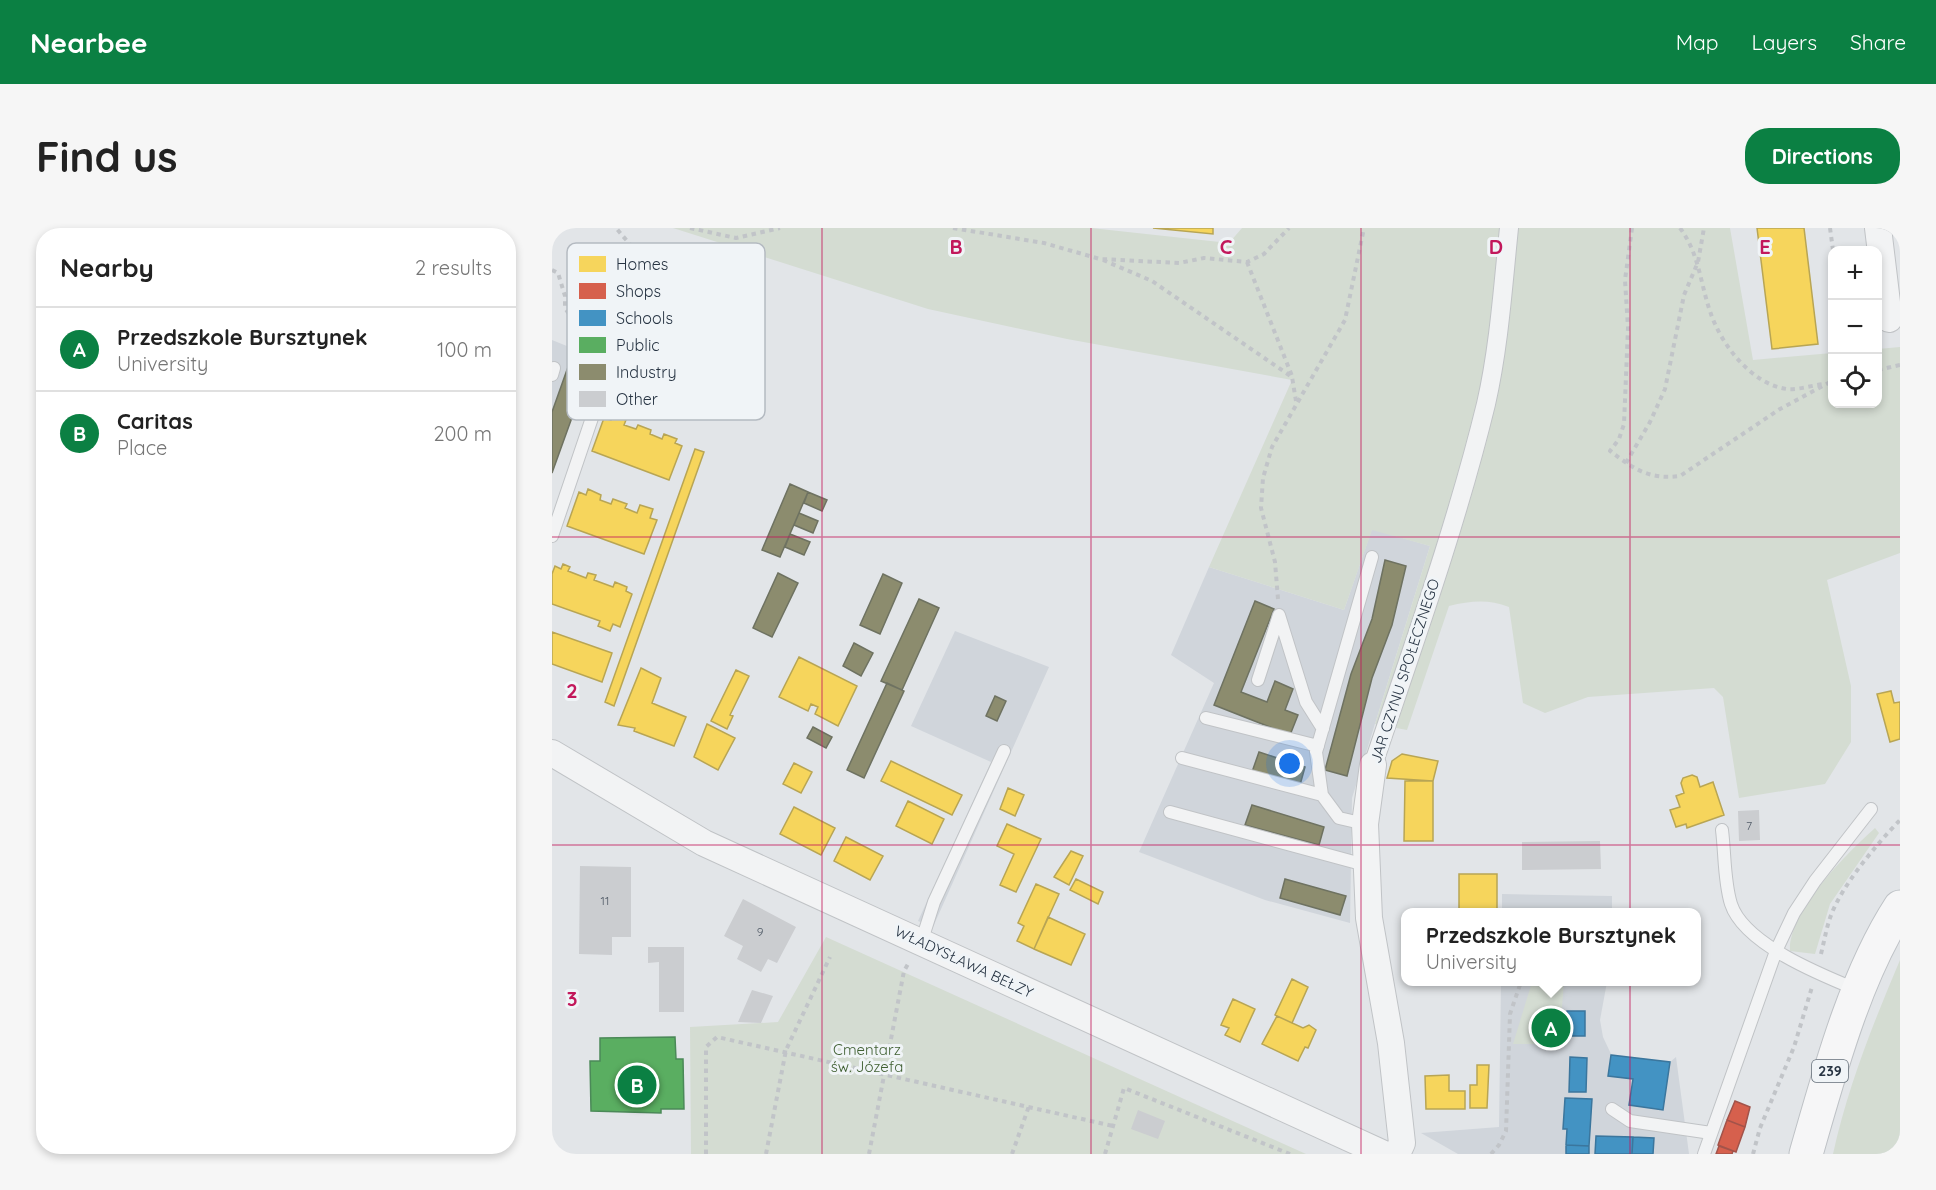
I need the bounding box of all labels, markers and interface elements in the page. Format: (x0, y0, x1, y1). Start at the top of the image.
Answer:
text: Nearbee (30, 25, 148, 60)
text: Map (1676, 29, 1719, 55)
text: Layers (1752, 29, 1817, 55)
text: Share (1850, 29, 1906, 55)
button: Directions (1745, 128, 1900, 184)
text: Find us (36, 130, 178, 183)
text: B (949, 234, 963, 259)
text: C (1220, 234, 1233, 259)
text: D (1489, 234, 1503, 259)
text: E (1759, 234, 1771, 259)
legend (567, 243, 765, 420)
map controls (1828, 246, 1882, 408)
button: + (1828, 246, 1882, 300)
text: Nearby (60, 251, 154, 284)
text: Homes (616, 254, 668, 274)
text: 2 results (415, 255, 492, 280)
text: Shops (616, 281, 661, 301)
button: − (1828, 300, 1882, 354)
text: Schools (616, 308, 673, 328)
text: Przedszkole Bursztynek (117, 323, 368, 351)
text: Public (616, 335, 660, 355)
text: A (73, 337, 86, 362)
text: 100 m (437, 337, 492, 362)
text: University (117, 351, 208, 376)
button: locate (1828, 354, 1882, 408)
text: Industry (616, 362, 676, 382)
text: Other (616, 389, 658, 409)
text: Caritas (117, 407, 193, 435)
text: B (73, 421, 86, 446)
text: 200 m (433, 421, 492, 446)
text: Place (117, 435, 167, 460)
street label: JAR CZYNU SPOŁECZNEGO (1366, 576, 1443, 765)
text: 2 (566, 678, 578, 703)
your location (1275, 749, 1304, 778)
house number: 7 (1746, 818, 1752, 833)
house number: 11 (601, 893, 609, 908)
popup (1401, 908, 1701, 986)
street label: WŁADYSŁAWA BEŁZY (892, 921, 1037, 1002)
text: Przedszkole Bursztynek (1426, 921, 1676, 949)
house number: 9 (757, 924, 764, 939)
text: University (1426, 949, 1517, 974)
text: 3 (567, 986, 577, 1011)
pin: A (1532, 1006, 1570, 1050)
park label: Cmentarz św. Józefa (831, 1040, 903, 1076)
road number: 239 (1812, 1060, 1848, 1082)
pin: B (618, 1062, 656, 1108)

